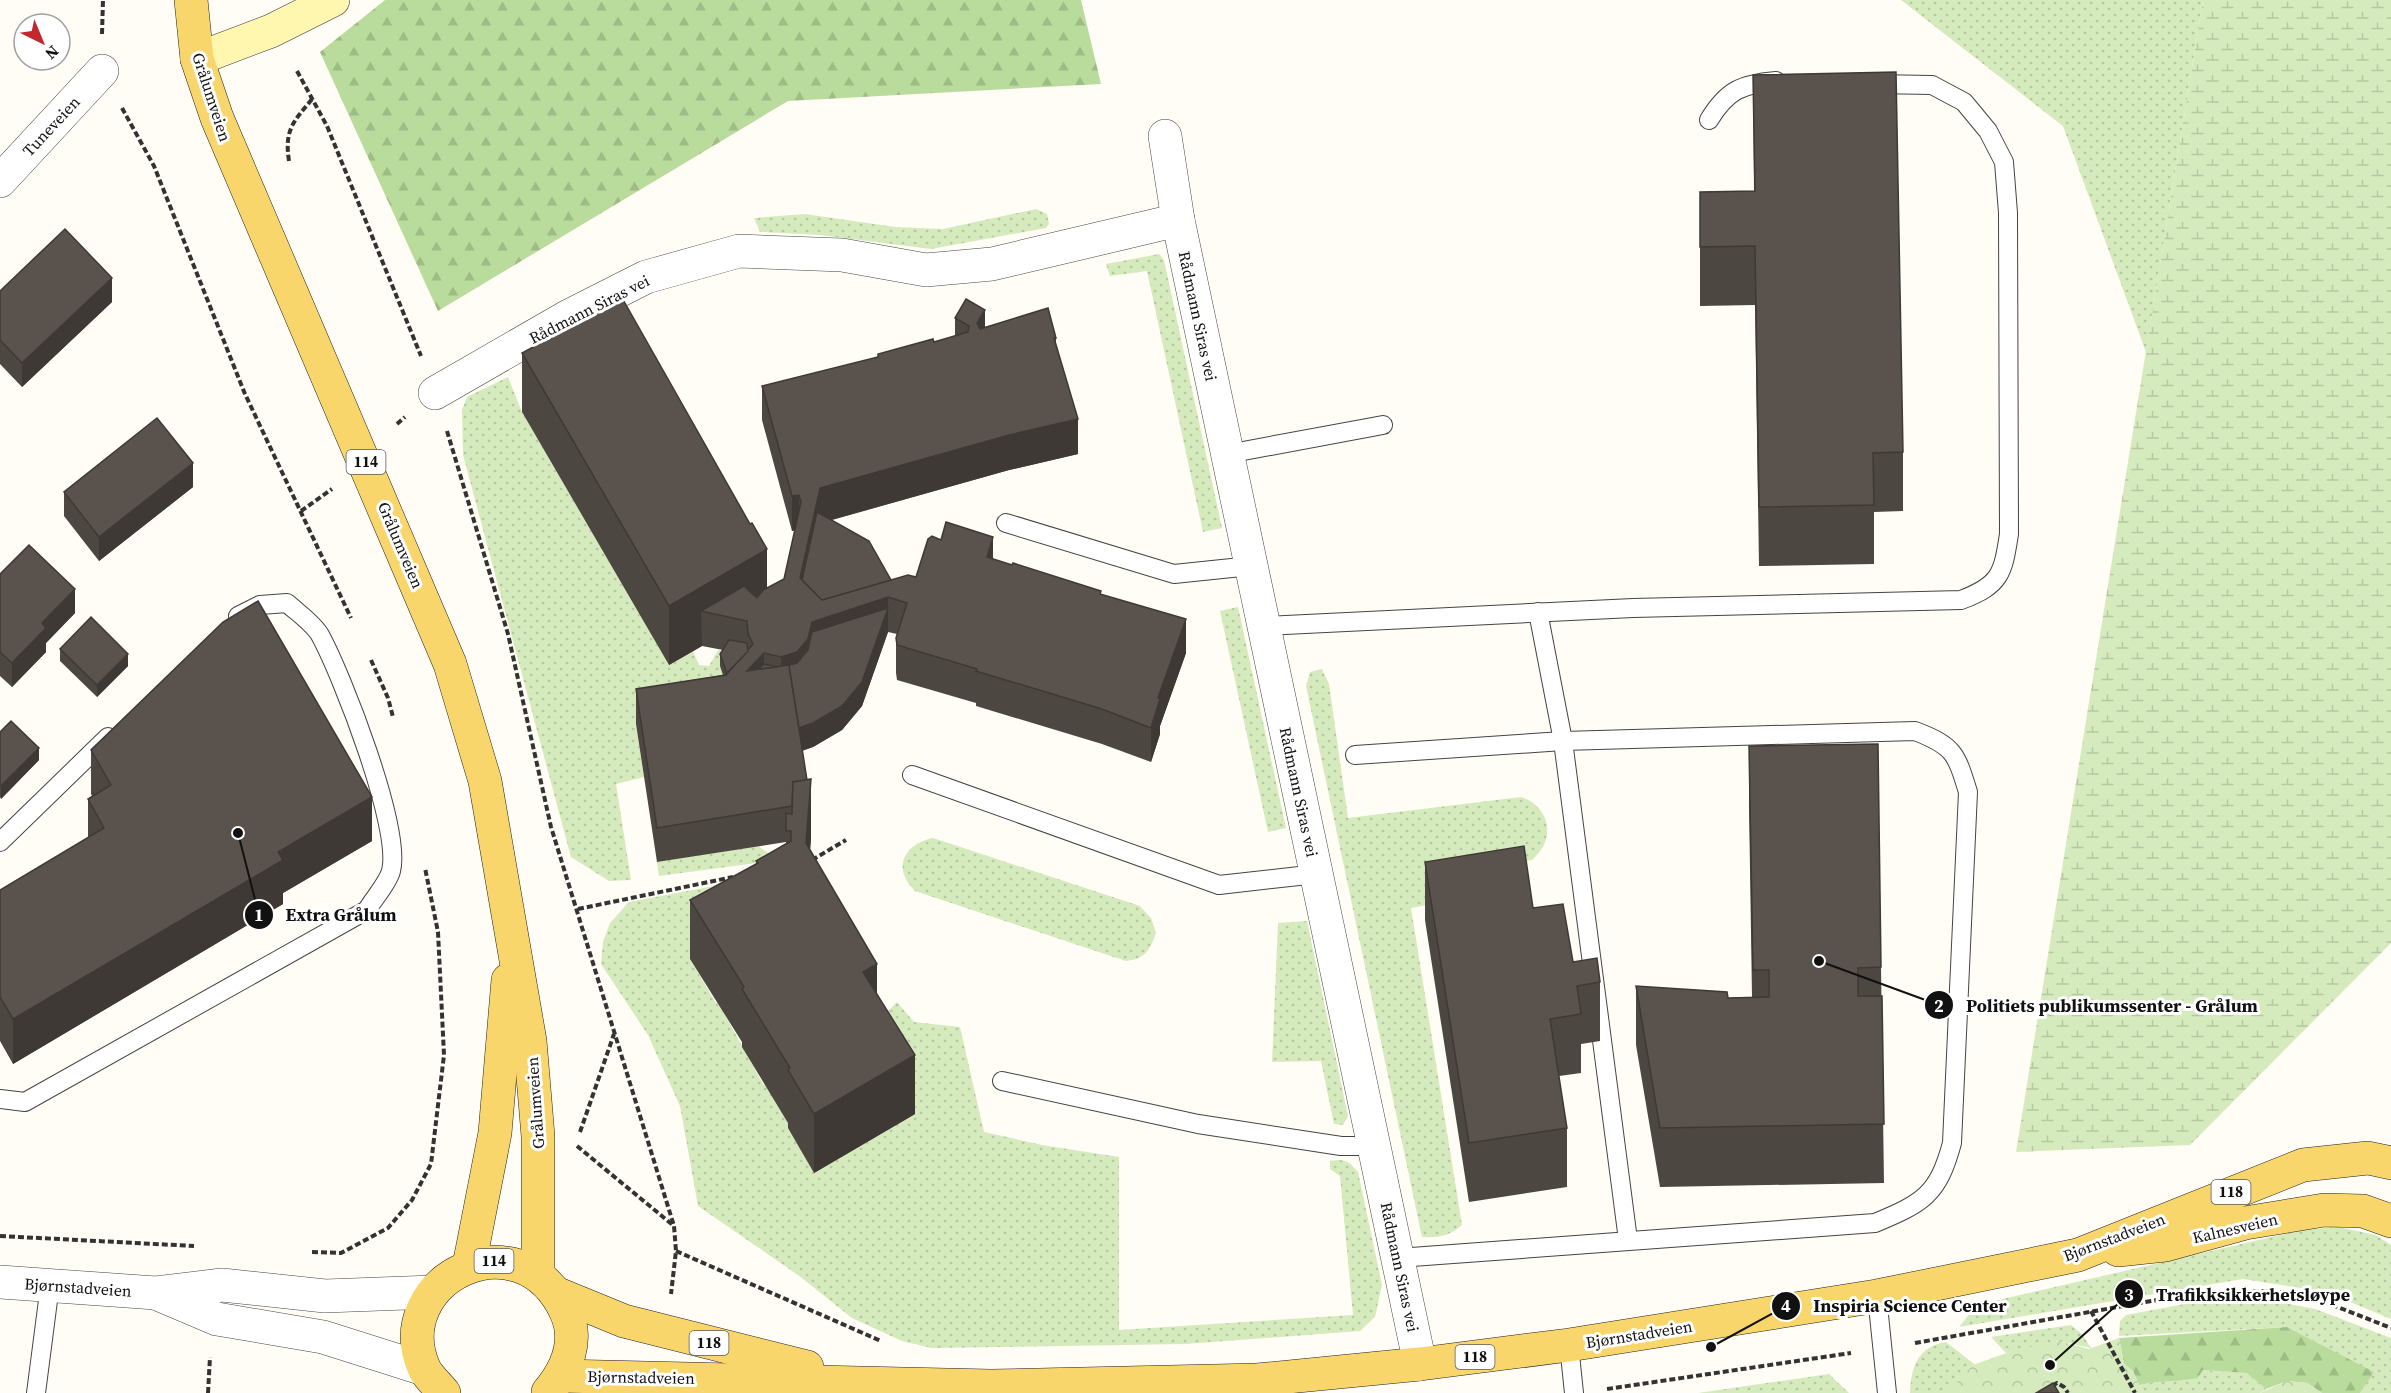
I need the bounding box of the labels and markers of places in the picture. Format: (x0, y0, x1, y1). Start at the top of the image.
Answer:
callout: Extra Grålum (244, 897, 409, 933)
callout: Politiets publikumssenter - Grålum (1924, 987, 2270, 1023)
callout: Trafikksikkerhetsløype (2114, 1276, 2362, 1312)
callout: Inspiria Science Center (1771, 1288, 2018, 1324)

